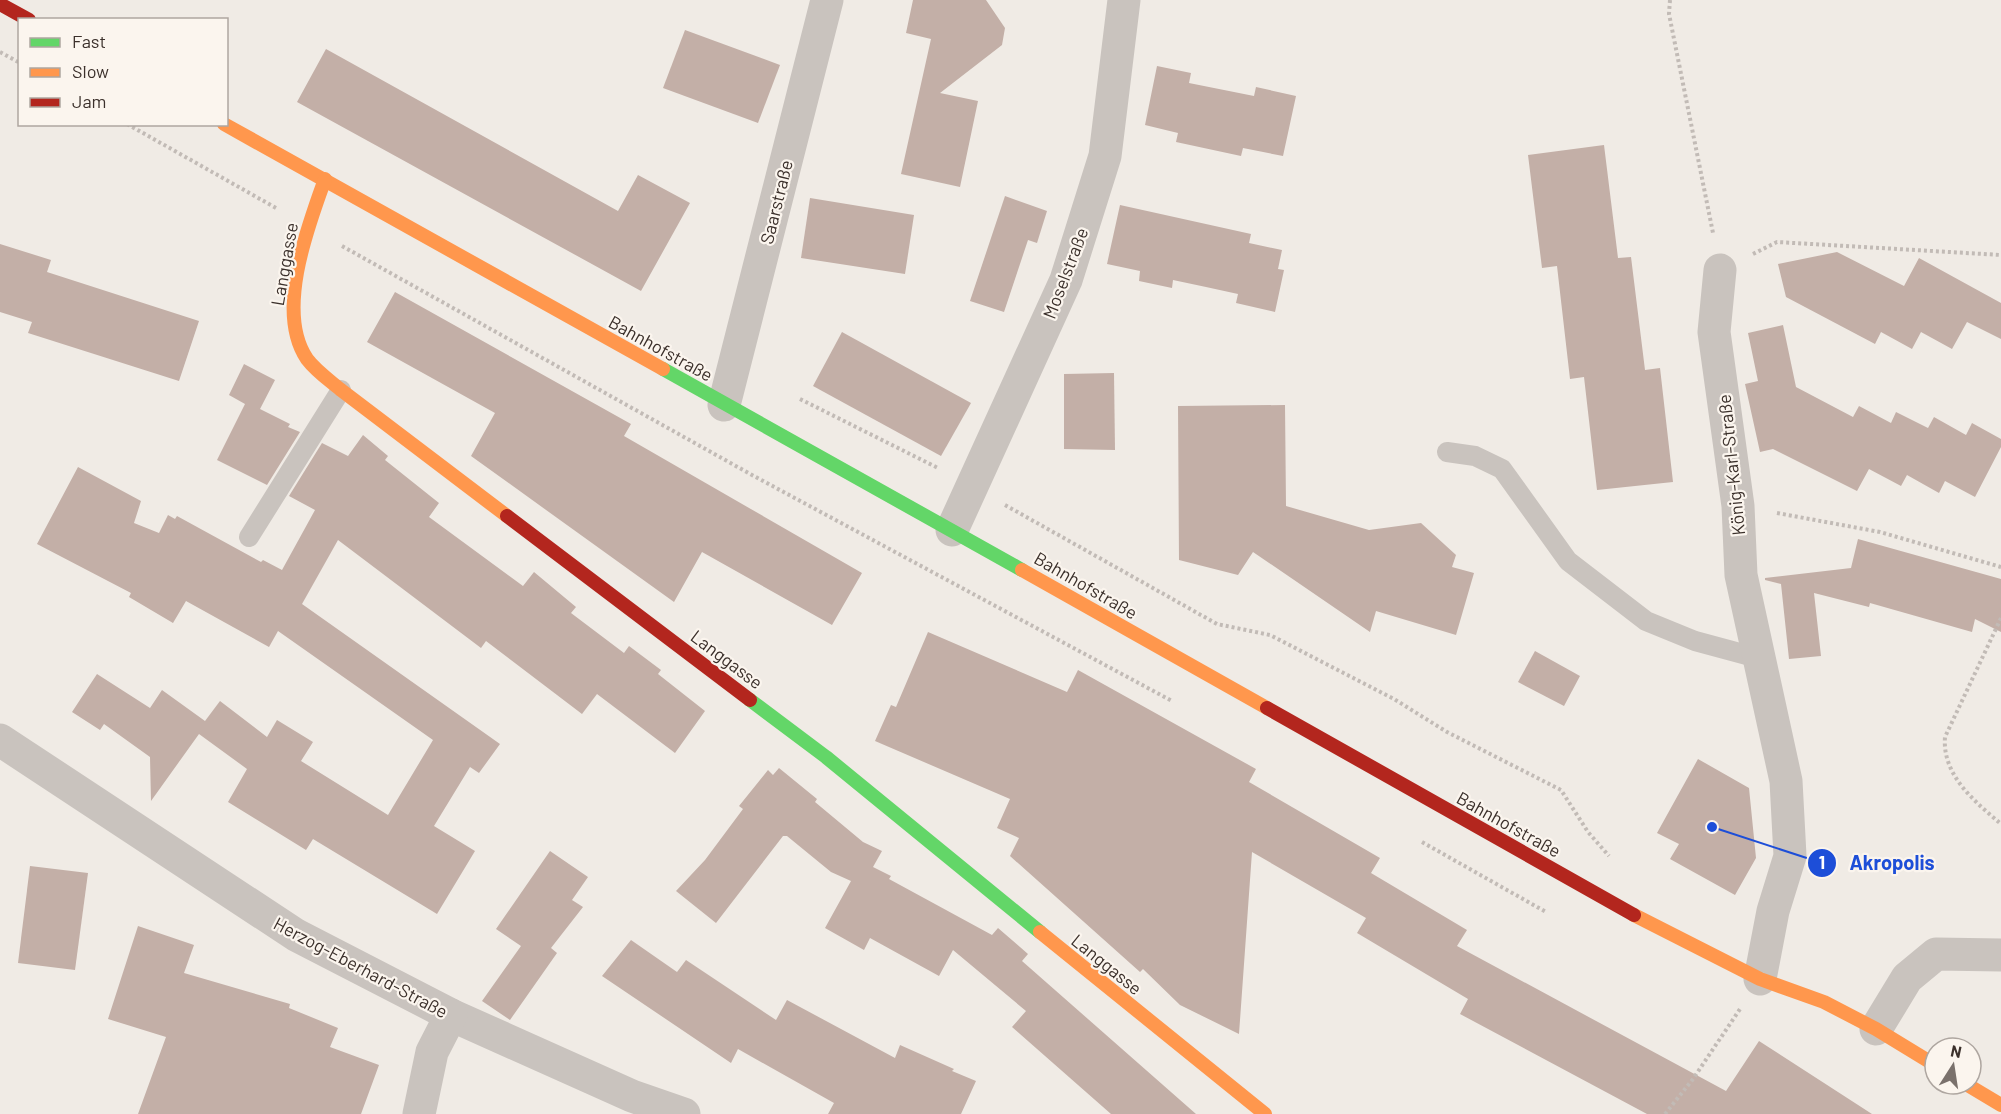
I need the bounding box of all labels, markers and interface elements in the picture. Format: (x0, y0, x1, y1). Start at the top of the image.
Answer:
legend (18, 18, 228, 126)
text: Fast (72, 30, 106, 52)
text: Slow (72, 60, 109, 82)
text: Jam (72, 90, 106, 112)
street label: Saarstraße (755, 158, 797, 246)
street label: Langgasse (266, 221, 302, 307)
street label: Moselstraße (1038, 224, 1092, 322)
street label: Bahnhofstraße (605, 310, 717, 386)
street label: König-Karl-Straße (1713, 393, 1749, 537)
street label: Bahnhofstraße (1030, 547, 1142, 623)
street label: Langgasse (687, 625, 767, 693)
street label: Bahnhofstraße (1453, 786, 1565, 862)
callout: Akropolis (1807, 844, 1946, 882)
text: Akropolis (1849, 850, 1935, 874)
text: 1 (1819, 851, 1825, 873)
street label: Herzog-Eberhard-Straße (270, 912, 452, 1022)
street label: Langgasse (1067, 929, 1147, 999)
north arrow (1923, 1036, 1983, 1096)
text: N (1949, 1040, 1963, 1061)

